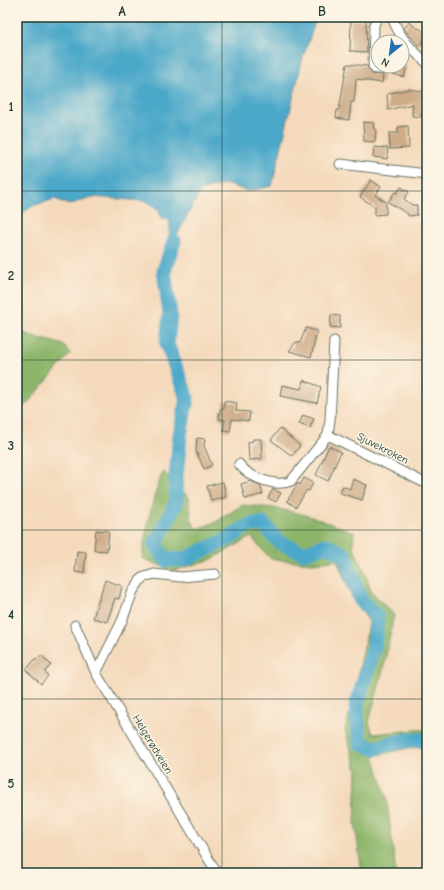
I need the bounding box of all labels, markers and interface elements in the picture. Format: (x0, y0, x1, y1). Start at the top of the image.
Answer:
text: A (118, 4, 126, 19)
text: B (318, 4, 326, 19)
north arrow (370, 34, 410, 74)
text: N (379, 55, 392, 70)
text: 1 (8, 99, 14, 114)
text: 2 (8, 268, 14, 283)
street label: Sjuvekroken (355, 430, 411, 467)
text: 3 (8, 438, 14, 453)
text: 4 (8, 607, 14, 622)
street label: Helgerødveien (130, 712, 175, 776)
text: 5 (8, 776, 15, 791)

